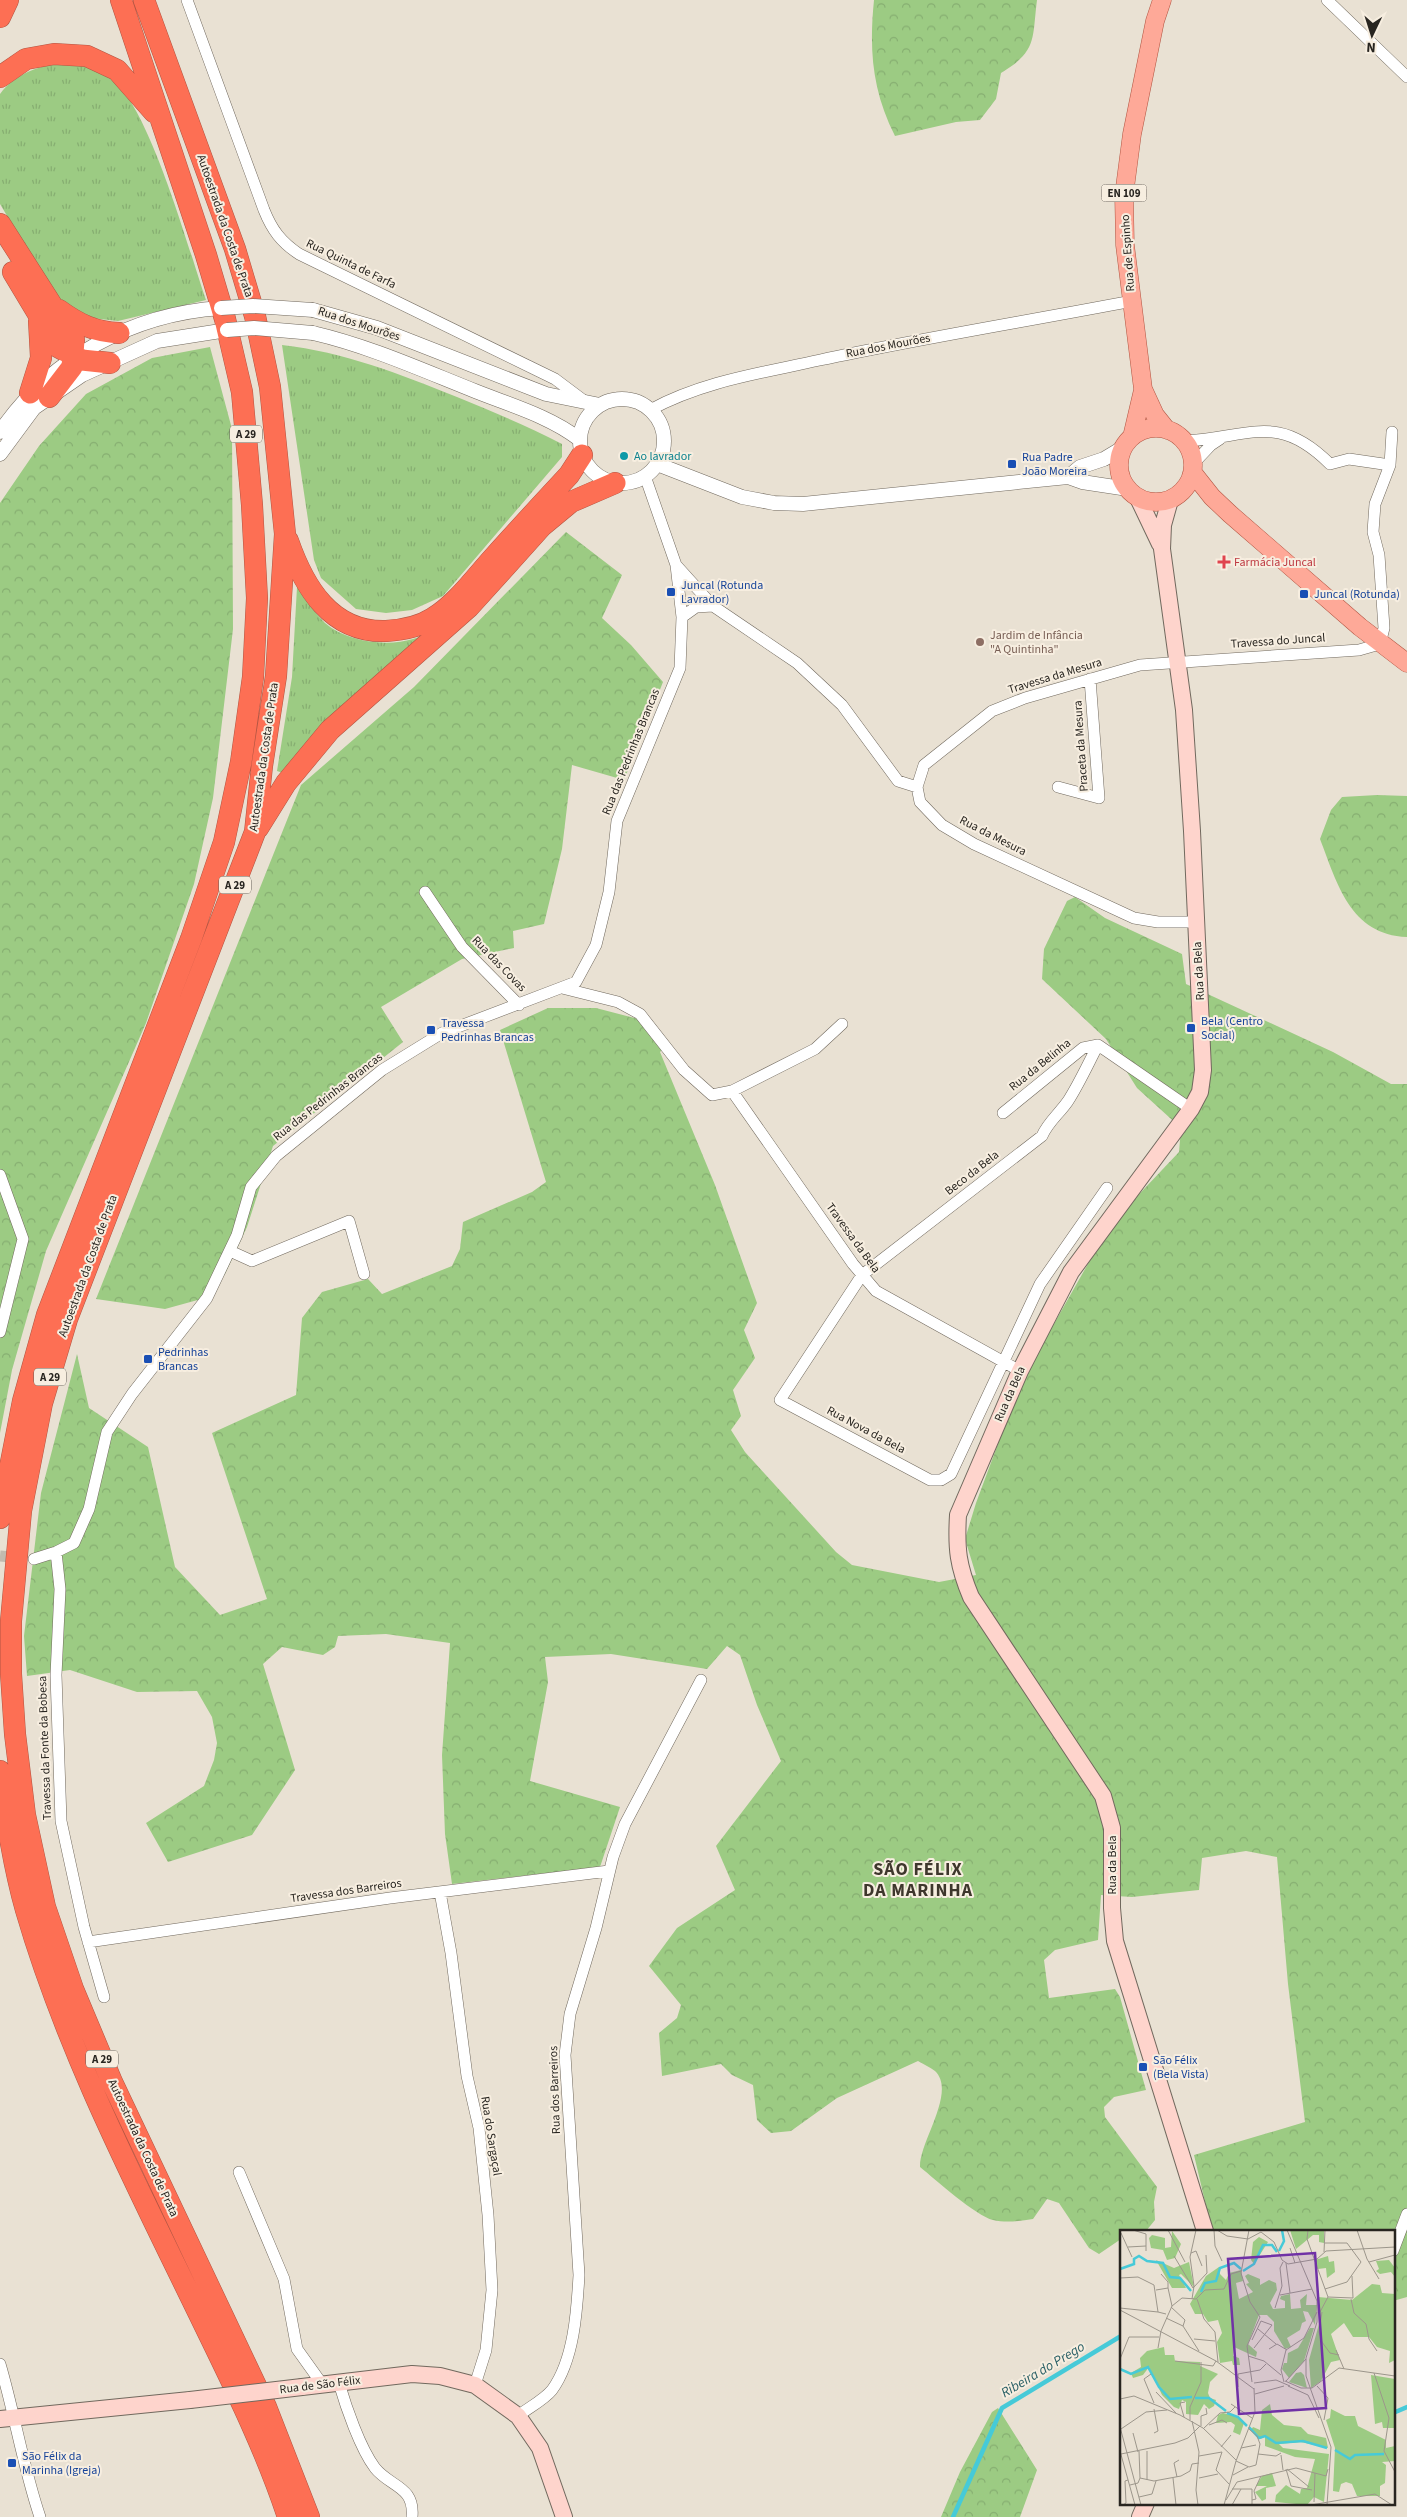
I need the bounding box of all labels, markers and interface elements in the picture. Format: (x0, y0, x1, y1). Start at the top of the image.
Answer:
north arrow (1347, 10, 1397, 60)
text: N (1366, 37, 1377, 57)
street label: Autoestrada da Costa de Prata (193, 152, 257, 300)
road number: EN 109 (1102, 184, 1146, 202)
street label: Rua de Espinho (1117, 214, 1139, 292)
street label: Rua Quinta de Farfa (303, 235, 399, 293)
street label: Rua dos Mourões (316, 303, 402, 345)
street label: Rua dos Mourões (844, 329, 932, 363)
road number: A 29 (230, 426, 262, 442)
place label: Ao lavrador (634, 448, 692, 465)
place label: Rua Padre João Moreira (1022, 449, 1087, 480)
marker: Ao lavrador (618, 450, 630, 462)
marker: Rua Padre João Moreira (1006, 458, 1018, 470)
place label: Farmácia Juncal (1234, 554, 1316, 571)
marker: Farmácia Juncal (1218, 556, 1230, 568)
place label: Juncal (Rotunda Lavrador) (681, 577, 763, 608)
marker: Juncal (Rotunda Lavrador) (665, 586, 677, 598)
place label: Juncal (Rotunda) (1314, 586, 1400, 603)
marker: Juncal (Rotunda) (1298, 588, 1310, 600)
place label: Jardim de Infância "A Quintinha" (990, 627, 1083, 658)
street label: Travessa do Juncal (1230, 629, 1326, 653)
marker: Jardim de Infância "A Quintinha" (974, 636, 986, 648)
street label: Travessa da Mesura (1006, 654, 1104, 698)
street label: Autoestrada da Costa de Prata (245, 682, 283, 832)
street label: Rua das Pedrinhas Brancas (598, 686, 664, 818)
street label: Praceta da Mesura (1069, 700, 1093, 792)
street label: Rua da Mesura (957, 812, 1029, 860)
road number: A 29 (219, 876, 251, 894)
street label: Rua das Covas (468, 932, 530, 996)
street label: Rua da Bela (1189, 941, 1209, 1001)
place label: Bela (Centro Social) (1201, 1013, 1263, 1044)
place label: Travessa Pedrinhas Brancas (441, 1015, 534, 1046)
marker: Bela (Centro Social) (1185, 1022, 1197, 1034)
marker: Travessa Pedrinhas Brancas (425, 1024, 437, 1036)
street label: Rua da Belinha (1005, 1035, 1075, 1095)
street label: Rua das Pedrinhas Brancas (270, 1049, 386, 1145)
street label: Beco da Bela (941, 1146, 1003, 1200)
street label: Autoestrada da Costa de Prata (54, 1193, 122, 1339)
street label: Travessa da Bela (822, 1199, 884, 1277)
place label: Pedrinhas Brancas (158, 1344, 208, 1375)
marker: Pedrinhas Brancas (142, 1353, 154, 1365)
street label: Rua da Bela (990, 1364, 1030, 1424)
road number: A 29 (34, 1368, 66, 1385)
street label: Rua Nova da Bela (824, 1402, 908, 1458)
street label: Travessa da Fonte da Bobesa (34, 1676, 56, 1820)
street label: Rua da Bela (1104, 1835, 1121, 1895)
district label: SÃO FÉLIX DA MARINHA (863, 1857, 973, 1903)
street label: Travessa dos Barreiros (289, 1875, 403, 1907)
street label: Rua dos Barreiros (545, 2046, 565, 2134)
road number: A 29 (86, 2050, 118, 2068)
place label: São Félix (Bela Vista) (1153, 2052, 1209, 2083)
marker: São Félix (Bela Vista) (1137, 2061, 1149, 2073)
street label: Autoestrada da Costa de Prata (104, 2076, 182, 2220)
street label: Rua do Sargaçal (476, 2095, 506, 2177)
inset map (1120, 2230, 1394, 2504)
water label: Ribeira do Prego (997, 2337, 1089, 2403)
street label: Rua de São Félix (279, 2372, 362, 2398)
place label: São Félix da Marinha (Igreja) (22, 2448, 101, 2479)
marker: São Félix da Marinha (Igreja) (6, 2457, 18, 2469)

